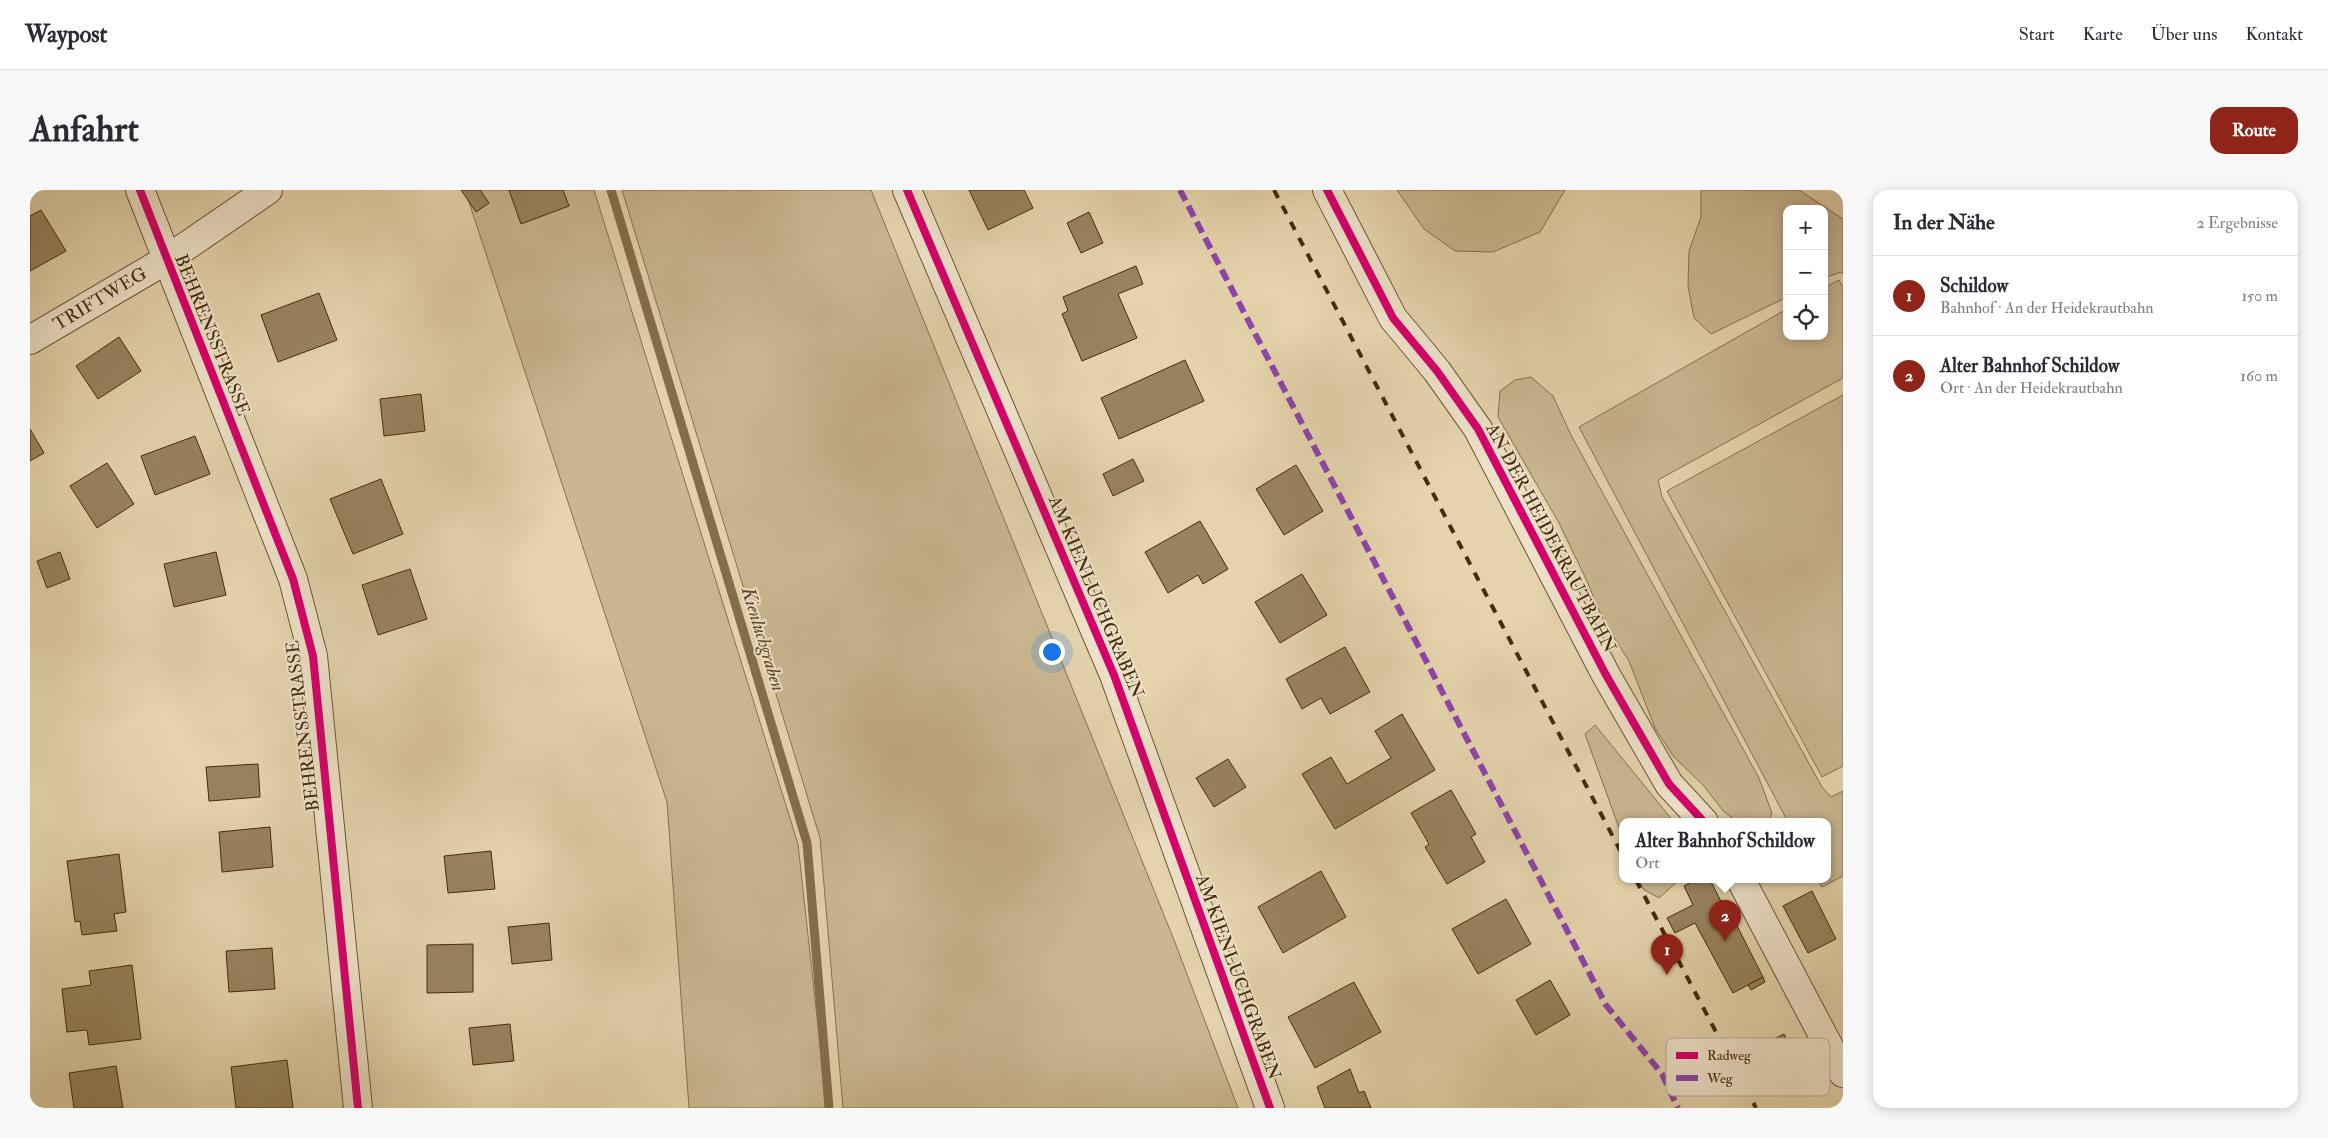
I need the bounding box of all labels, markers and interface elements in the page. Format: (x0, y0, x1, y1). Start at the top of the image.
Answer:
text: Waypost (25, 19, 107, 50)
text: Start (2019, 23, 2055, 46)
text: Karte (2083, 23, 2123, 46)
text: Über uns (2151, 23, 2217, 46)
text: Kontakt (2245, 23, 2303, 46)
button: Route (2210, 107, 2298, 154)
text: Anfahrt (30, 108, 139, 152)
map controls (1783, 205, 1828, 340)
button: + (1783, 205, 1828, 250)
text: In der Nähe (1893, 209, 1995, 236)
text: 2 Ergebnisse (2197, 213, 2278, 233)
button: − (1783, 250, 1828, 295)
street label: BEHRENSSTRASSE (169, 251, 255, 419)
street label: TRIFTWEG (49, 262, 151, 336)
text: Schildow (1940, 274, 2008, 298)
text: 1 (1906, 286, 1912, 306)
text: 150 m (2241, 286, 2278, 306)
button: locate (1783, 295, 1828, 340)
text: Bahnhof · An der Heidekrautbahn (1940, 298, 2154, 318)
text: Alter Bahnhof Schildow (1940, 354, 2119, 378)
text: 2 (1905, 366, 1913, 386)
text: 160 m (2240, 366, 2278, 386)
text: Ort · An der Heidekrautbahn (1940, 378, 2123, 398)
street label: AN DER HEIDEKRAUTBAHN (1480, 418, 1621, 657)
street label: AM KIENLUCHGRABEN (1043, 492, 1149, 702)
water label: Kienluchgraben (735, 583, 790, 694)
street label: BEHRENSSTRASSE (281, 639, 325, 813)
your location (1039, 639, 1065, 665)
popup (1619, 818, 1831, 883)
text: Alter Bahnhof Schildow (1635, 829, 1815, 853)
text: Ort (1635, 853, 1659, 873)
street label: AM KIENLUCHGRABEN (1190, 870, 1286, 1083)
pin: 2 (1709, 900, 1741, 941)
pin: 1 (1651, 934, 1683, 975)
legend (1666, 1038, 1830, 1096)
text: Radweg (1707, 1047, 1752, 1064)
text: Weg (1706, 1070, 1734, 1087)

